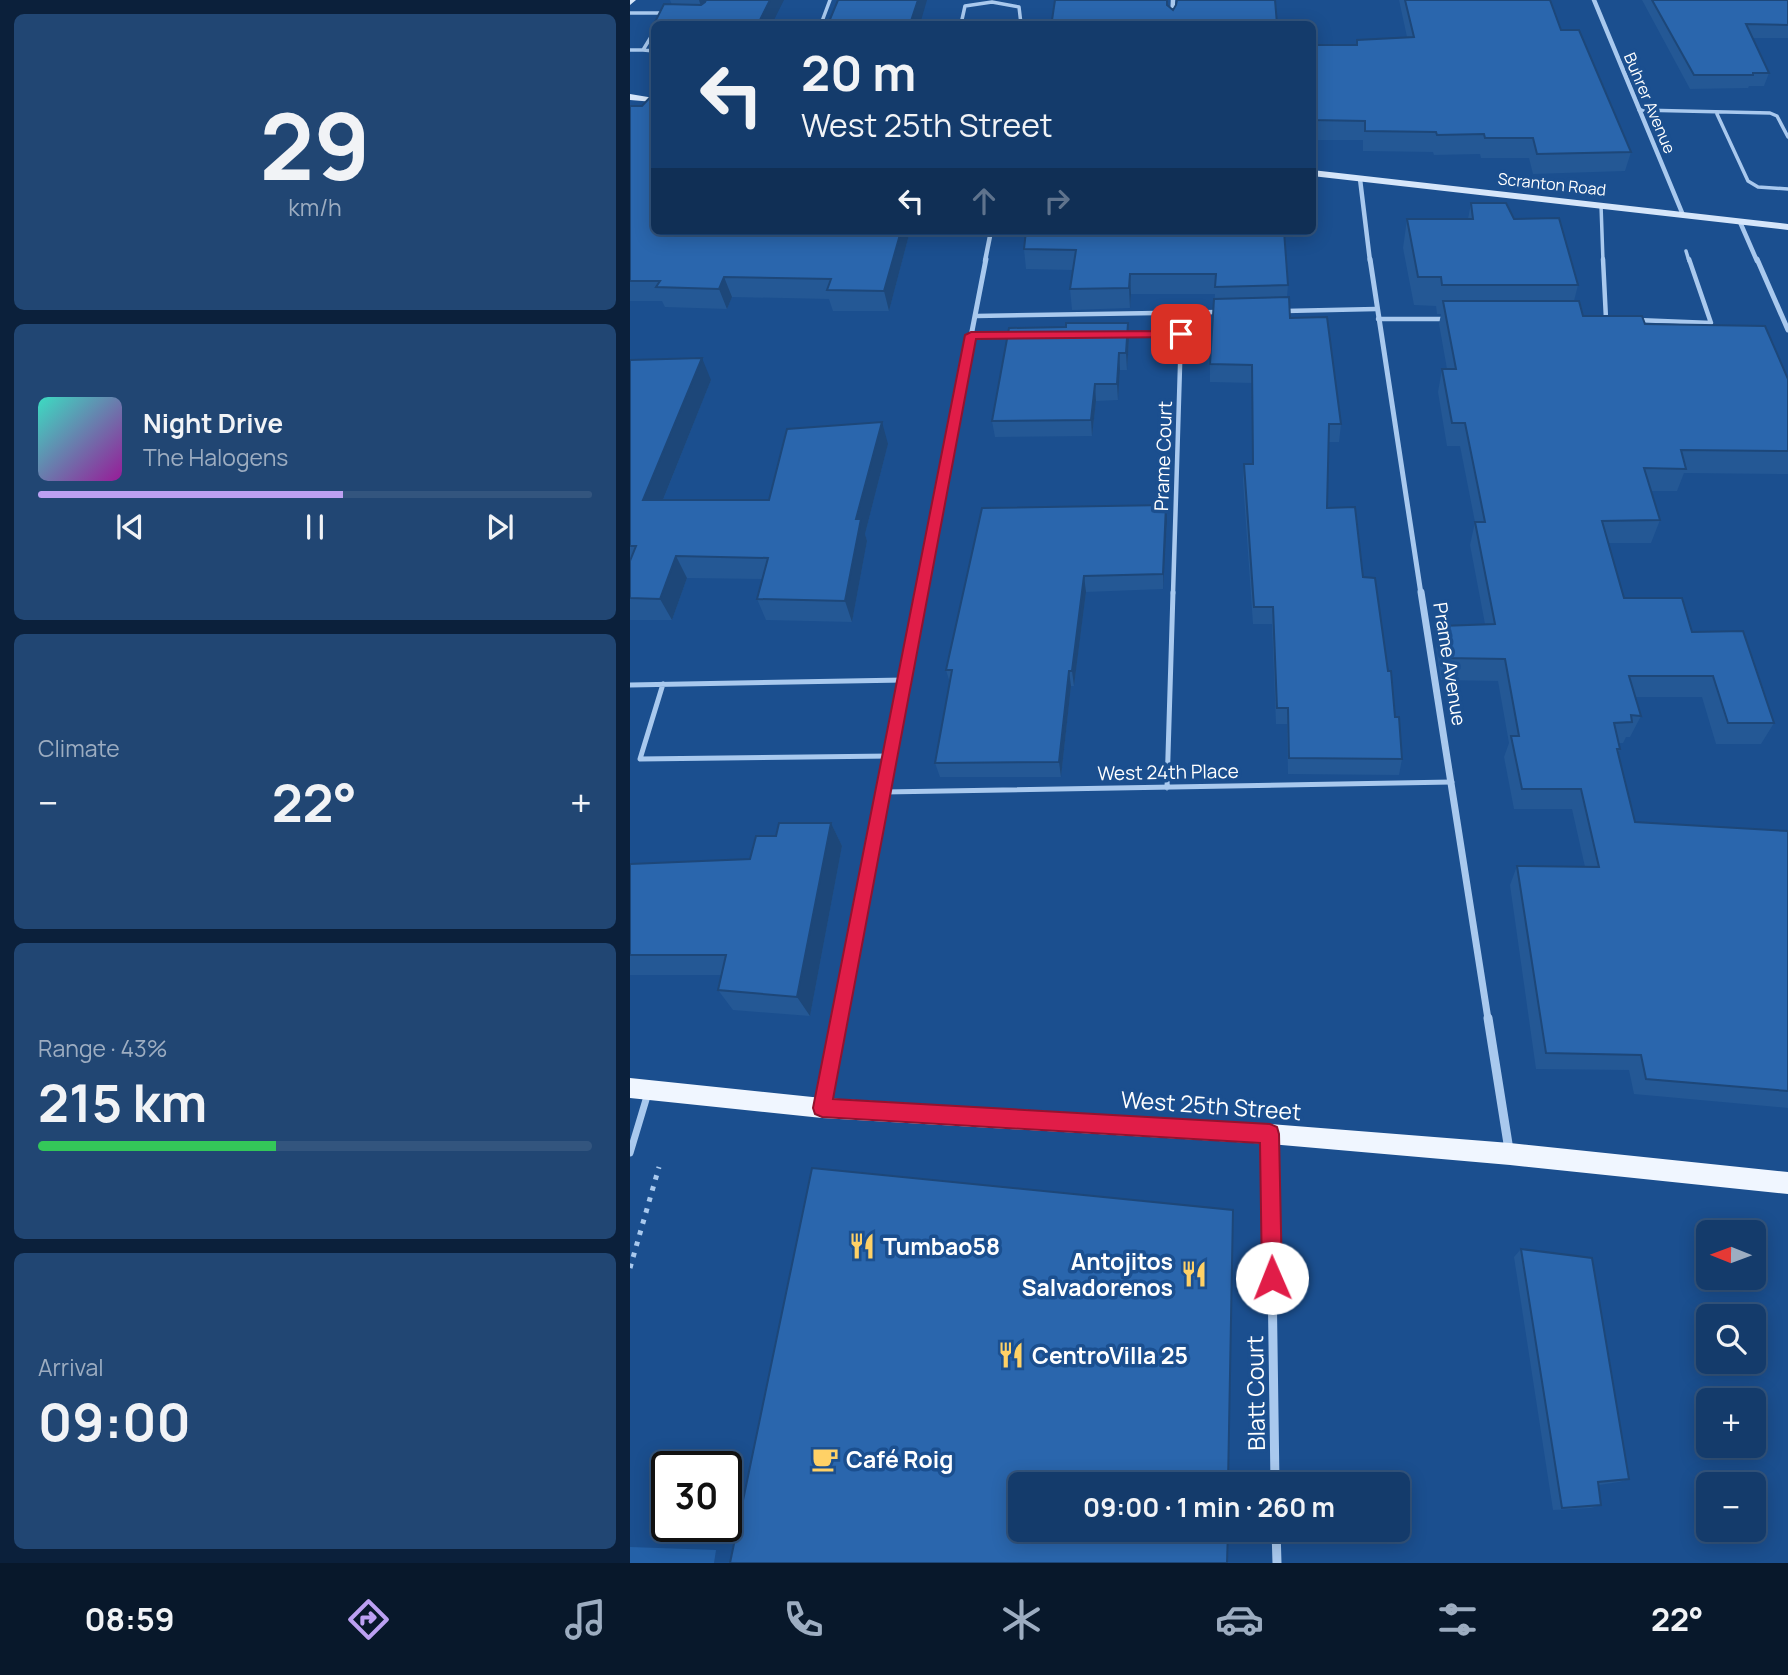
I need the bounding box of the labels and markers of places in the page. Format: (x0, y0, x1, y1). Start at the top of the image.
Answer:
pin (1151, 304, 1211, 364)
place label: Tumbao58 (883, 1230, 1000, 1262)
restaurant icon: Tumbao58 (847, 1231, 877, 1261)
place label: Antojitos Salvadorenos (1021, 1245, 1173, 1303)
restaurant icon: Antojitos Salvadorenos (1179, 1259, 1209, 1289)
place label: CentroVilla 25 (1032, 1339, 1188, 1371)
restaurant icon: CentroVilla 25 (996, 1340, 1026, 1370)
place label: Café Roig (846, 1443, 953, 1475)
cafe icon: Café Roig (810, 1444, 840, 1474)

